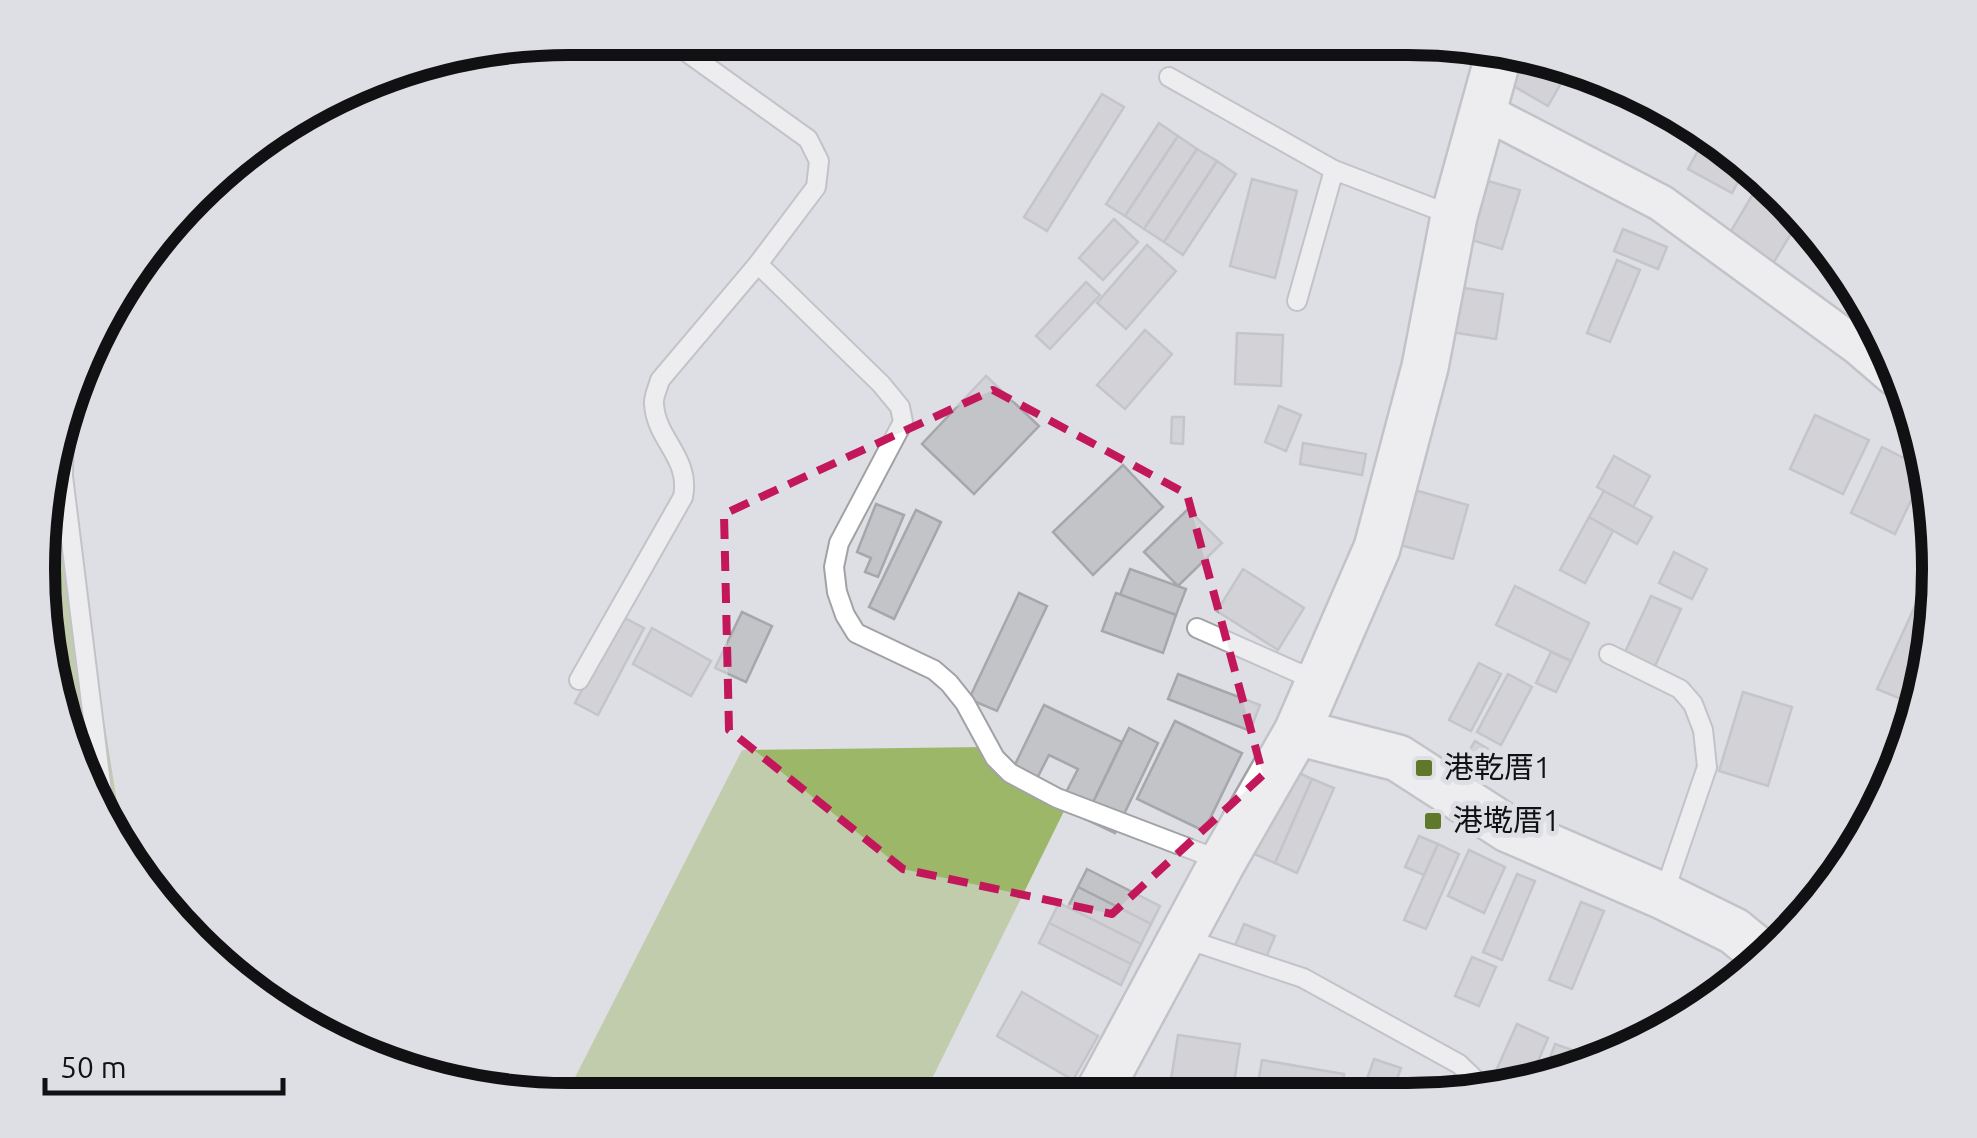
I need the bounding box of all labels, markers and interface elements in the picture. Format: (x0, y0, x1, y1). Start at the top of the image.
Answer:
place label: 港乾厝1 (1444, 750, 1551, 784)
marker: 港乾厝1 (1413, 757, 1435, 779)
place label: 港墘厝1 (1453, 803, 1560, 837)
marker: 港墘厝1 (1422, 810, 1444, 832)
scale bar (45, 1033, 282, 1095)
text: 50 m (60, 1050, 127, 1084)

